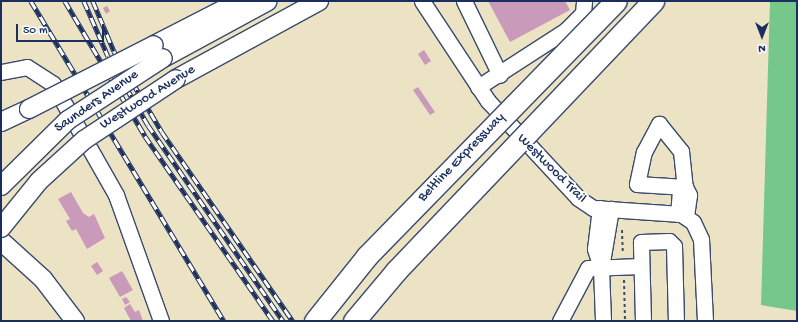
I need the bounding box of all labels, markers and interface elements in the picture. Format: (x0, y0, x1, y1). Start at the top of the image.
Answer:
scale bar (18, 16, 106, 42)
north arrow (742, 16, 782, 56)
text: 50 m (23, 24, 48, 38)
text: N (758, 42, 766, 54)
street label: Westwood Avenue (97, 62, 199, 134)
street label: Saunders Avenue (52, 67, 142, 137)
street label: Beltline Expressway (415, 110, 509, 206)
street label: Westwood Trail (513, 131, 589, 207)

